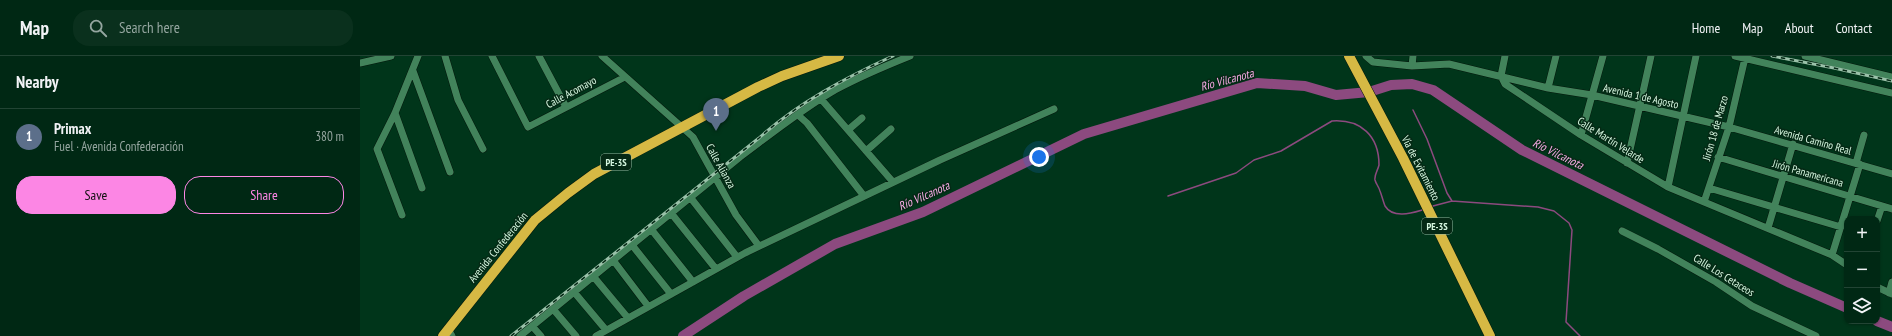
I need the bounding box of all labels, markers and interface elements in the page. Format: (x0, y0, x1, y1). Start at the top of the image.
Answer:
search box (73, 10, 353, 46)
text: Map (20, 16, 49, 40)
icon: search (87, 17, 109, 39)
text: Search here (119, 18, 180, 37)
text: Home (1692, 19, 1720, 37)
text: Map (1742, 19, 1763, 37)
text: About (1785, 19, 1814, 37)
text: Contact (1836, 19, 1872, 37)
water label: Río Vilcanota (1199, 65, 1256, 94)
text: Nearby (16, 71, 59, 93)
street label: Calle Acomayo (543, 73, 599, 111)
street label: Avenida 1 de Agosto (1602, 81, 1680, 112)
street label: Jirón 18 de Marzo (1699, 94, 1731, 163)
pin: 1 (703, 98, 729, 131)
street label: Calle Martín Velarde (1575, 114, 1648, 166)
text: Primax (54, 119, 91, 138)
street label: Avenida Camino Real (1773, 122, 1854, 158)
text: 1 (26, 128, 32, 145)
text: 380 m (315, 128, 344, 145)
street label: Vía de Evitamiento (1398, 132, 1443, 203)
water label: Río Vilcanota (1530, 135, 1587, 173)
text: Fuel · Avenida Confederación (54, 138, 184, 155)
street label: Calle Alianza (703, 141, 739, 191)
your location (1029, 147, 1049, 167)
road number: PE-3S (601, 154, 631, 170)
street label: Jirón Panamericana (1770, 156, 1845, 190)
button: Save (16, 176, 176, 214)
button: Share (184, 176, 344, 214)
water label: Río Vilcanota (896, 177, 953, 213)
street label: Avenida Confederación (465, 209, 531, 285)
map controls (1844, 216, 1880, 324)
button: + (1844, 216, 1880, 252)
road number: PE-3S (1422, 218, 1452, 234)
street label: Calle Los Cetaceos (1691, 251, 1757, 300)
button: − (1844, 252, 1880, 288)
button: layers (1844, 288, 1880, 324)

